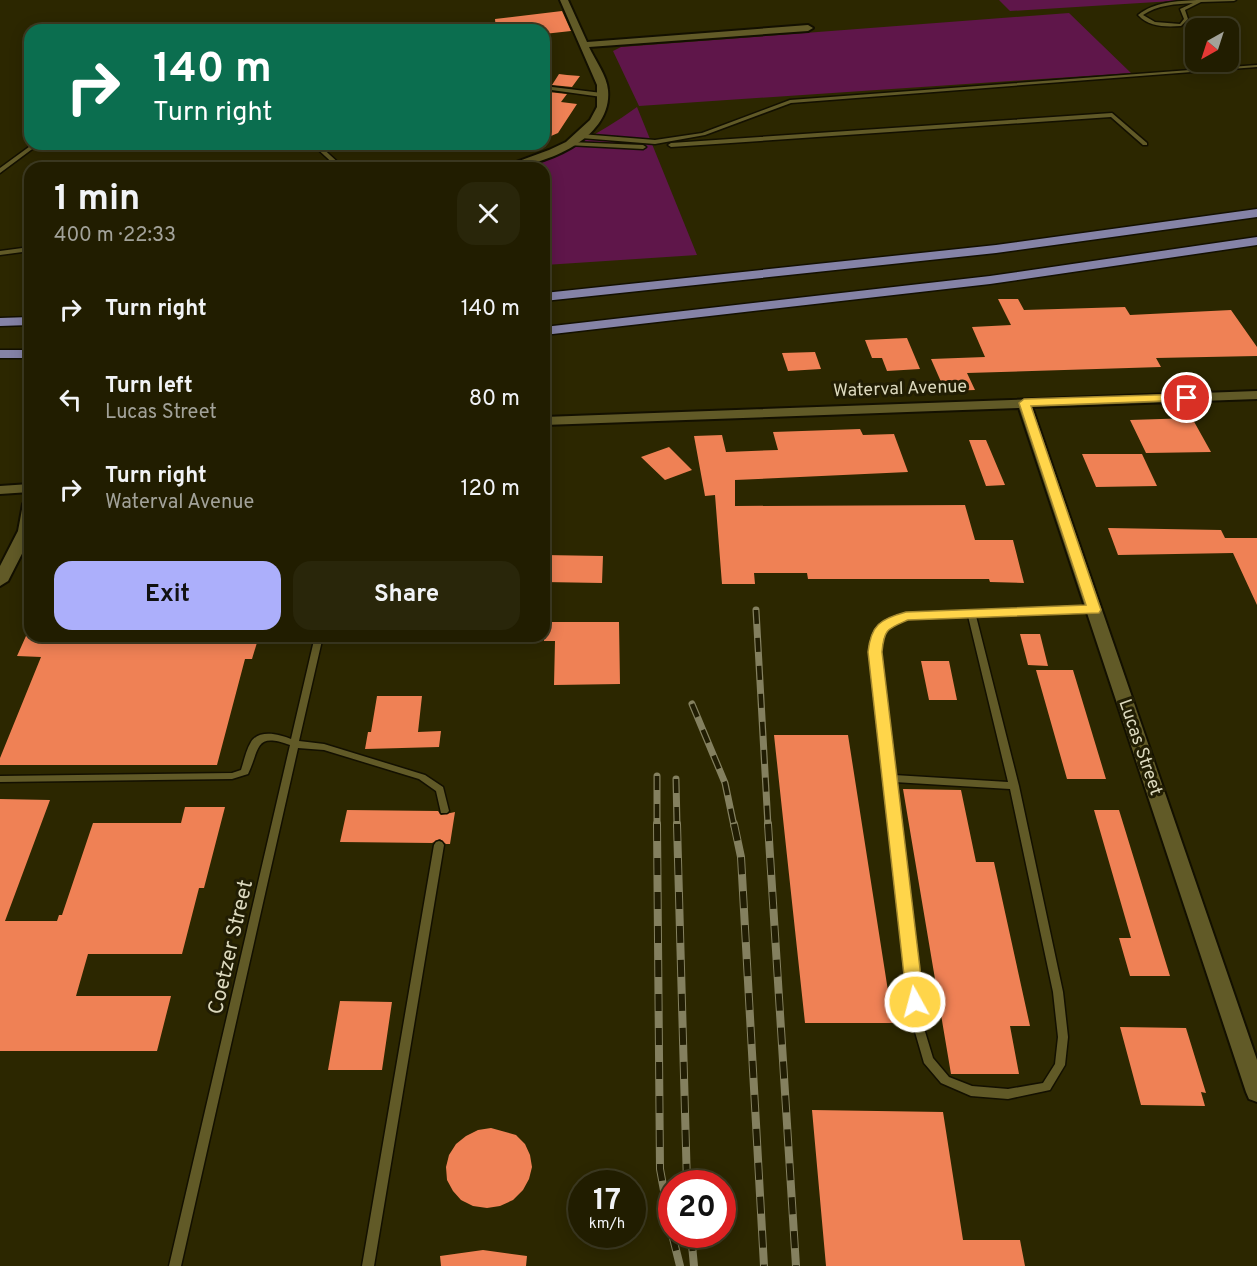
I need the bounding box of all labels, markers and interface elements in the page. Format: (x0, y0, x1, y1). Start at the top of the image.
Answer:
north arrow (1185, 18, 1239, 72)
map controls (1185, 18, 1239, 72)
text: 140 m (153, 44, 272, 97)
icon: right (54, 48, 132, 126)
text: Turn right (153, 96, 272, 130)
text: 1 min (54, 177, 140, 223)
button: close (457, 182, 520, 245)
text: 400 m · 22:33 (54, 223, 176, 249)
icon: right (54, 293, 87, 326)
text: Turn right (105, 296, 207, 323)
text: 140 m (461, 296, 520, 323)
pin (1161, 372, 1212, 423)
text: Turn left (105, 373, 193, 400)
street label: Waterval Avenue (833, 376, 968, 403)
icon: arrive (1170, 381, 1203, 414)
icon: left (54, 383, 87, 416)
text: 80 m (469, 386, 520, 413)
text: Lucas Street (105, 400, 217, 426)
text: Turn right (105, 463, 207, 490)
icon: right (54, 473, 87, 506)
text: 120 m (460, 476, 520, 503)
text: Waterval Avenue (105, 490, 254, 516)
button: Exit (54, 561, 281, 630)
button: Share (293, 561, 520, 630)
street label: Lucas Street (1112, 696, 1167, 799)
street label: Coetzer Street (203, 877, 260, 1017)
position arrow (883, 970, 947, 1034)
speed limit sign: 20 (658, 1170, 736, 1248)
text: 17 (593, 1183, 621, 1220)
text: km/h (589, 1215, 625, 1234)

